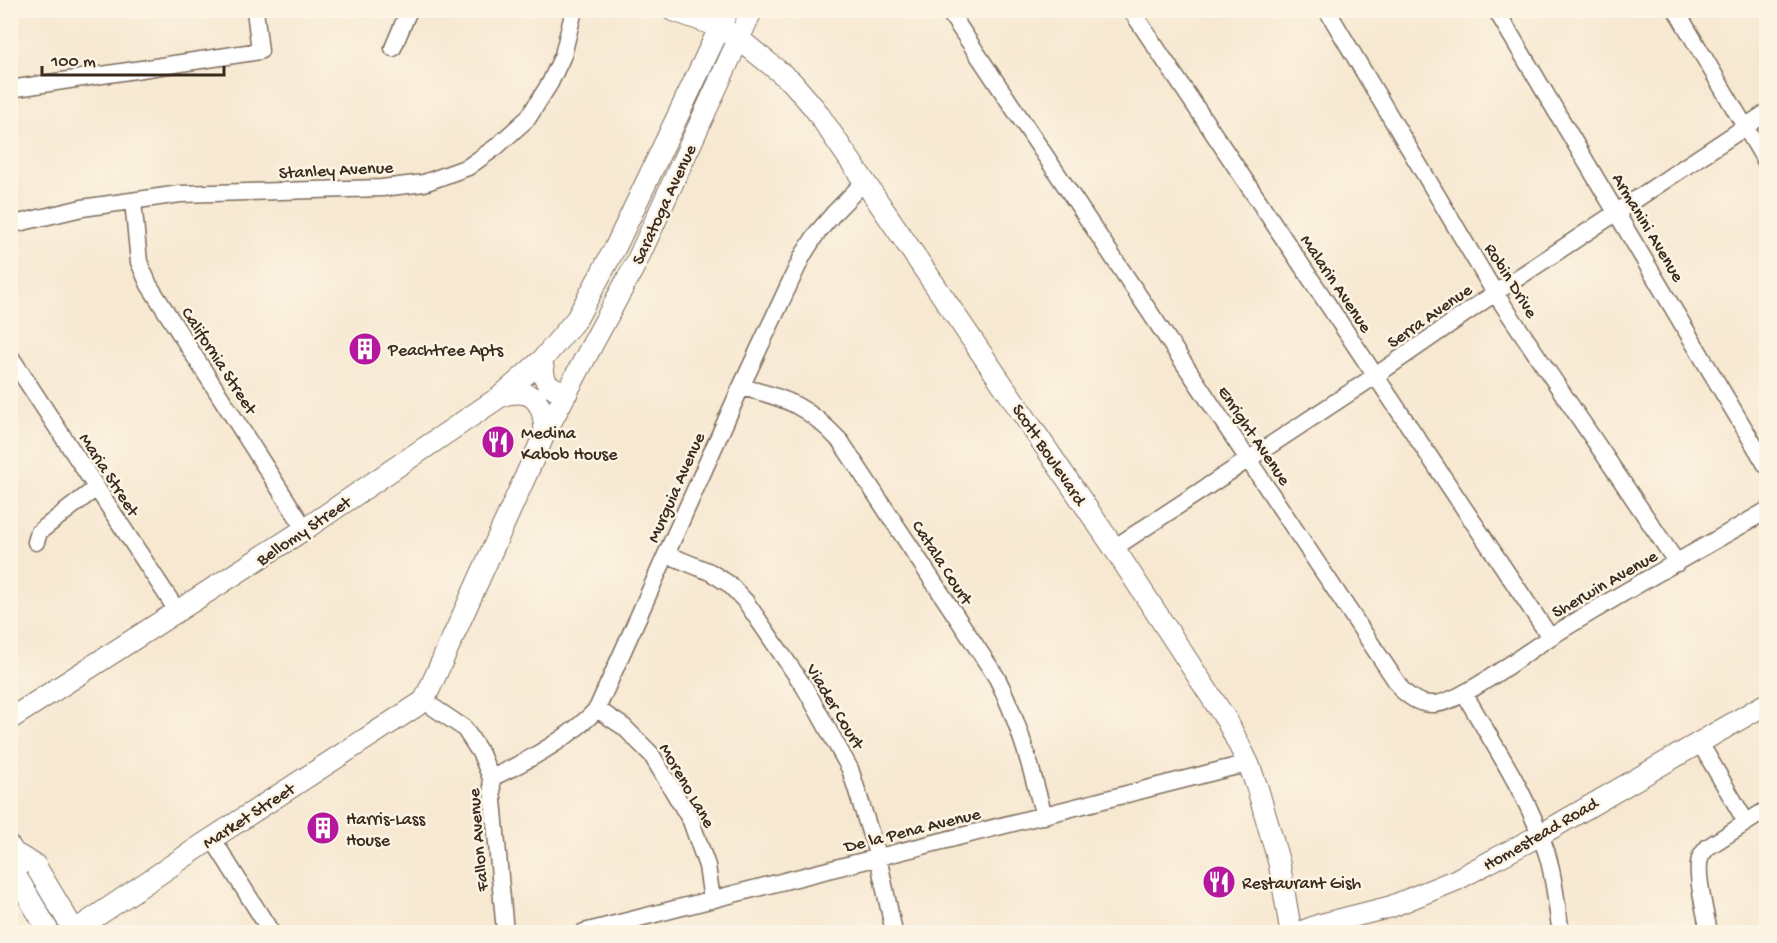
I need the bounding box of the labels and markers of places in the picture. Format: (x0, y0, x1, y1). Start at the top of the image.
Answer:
building icon: Peachtree Apts (347, 331, 383, 367)
place label: Peachtree Apts (387, 341, 504, 362)
restaurant icon: Medina Kabob House (480, 424, 516, 460)
place label: Medina Kabob House (521, 424, 618, 466)
building icon: Harris-Lass House (305, 810, 341, 846)
place label: Harris-Lass House (346, 810, 426, 852)
restaurant icon: Restaurant Gish (1201, 864, 1237, 900)
place label: Restaurant Gish (1242, 874, 1362, 895)

